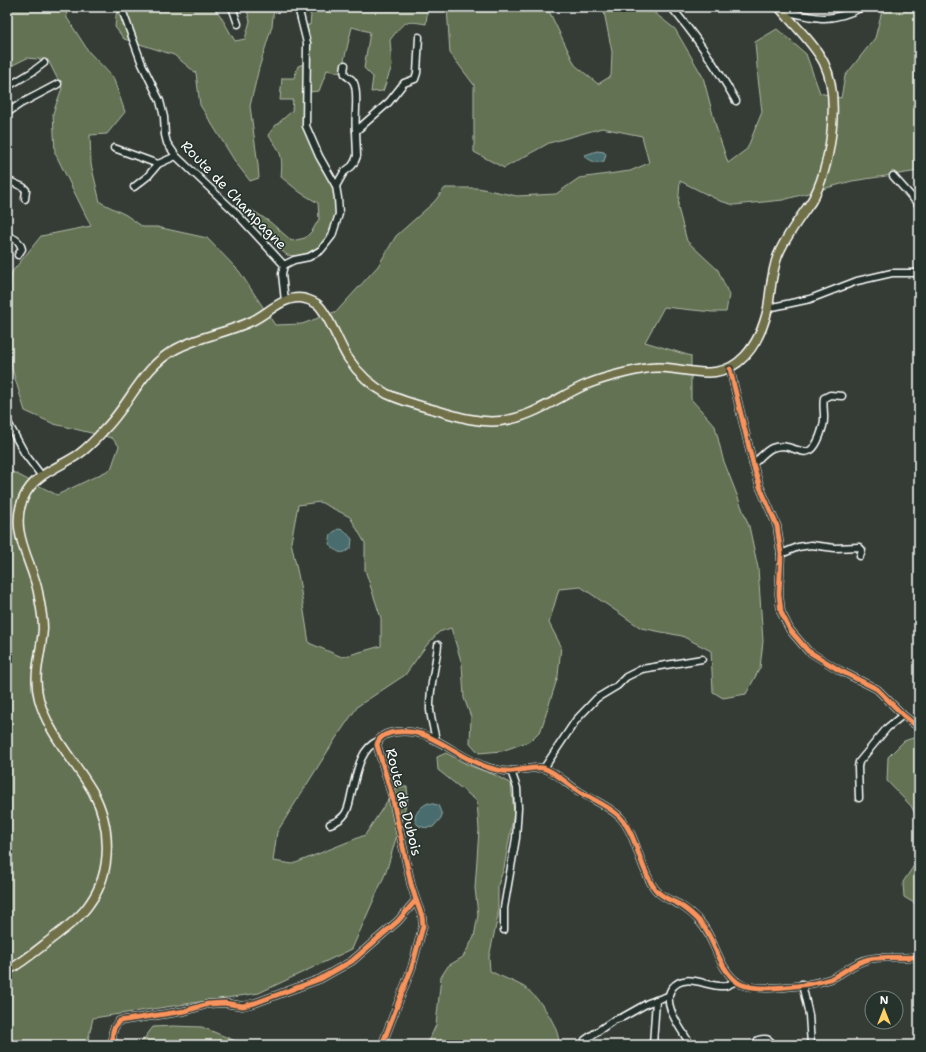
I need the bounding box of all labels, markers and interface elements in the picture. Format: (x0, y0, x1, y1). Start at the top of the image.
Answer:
street label: Route de Champagne (177, 137, 291, 253)
street label: Route de Dubois (382, 746, 426, 858)
north arrow (864, 990, 904, 1030)
text: N (880, 993, 889, 1008)

